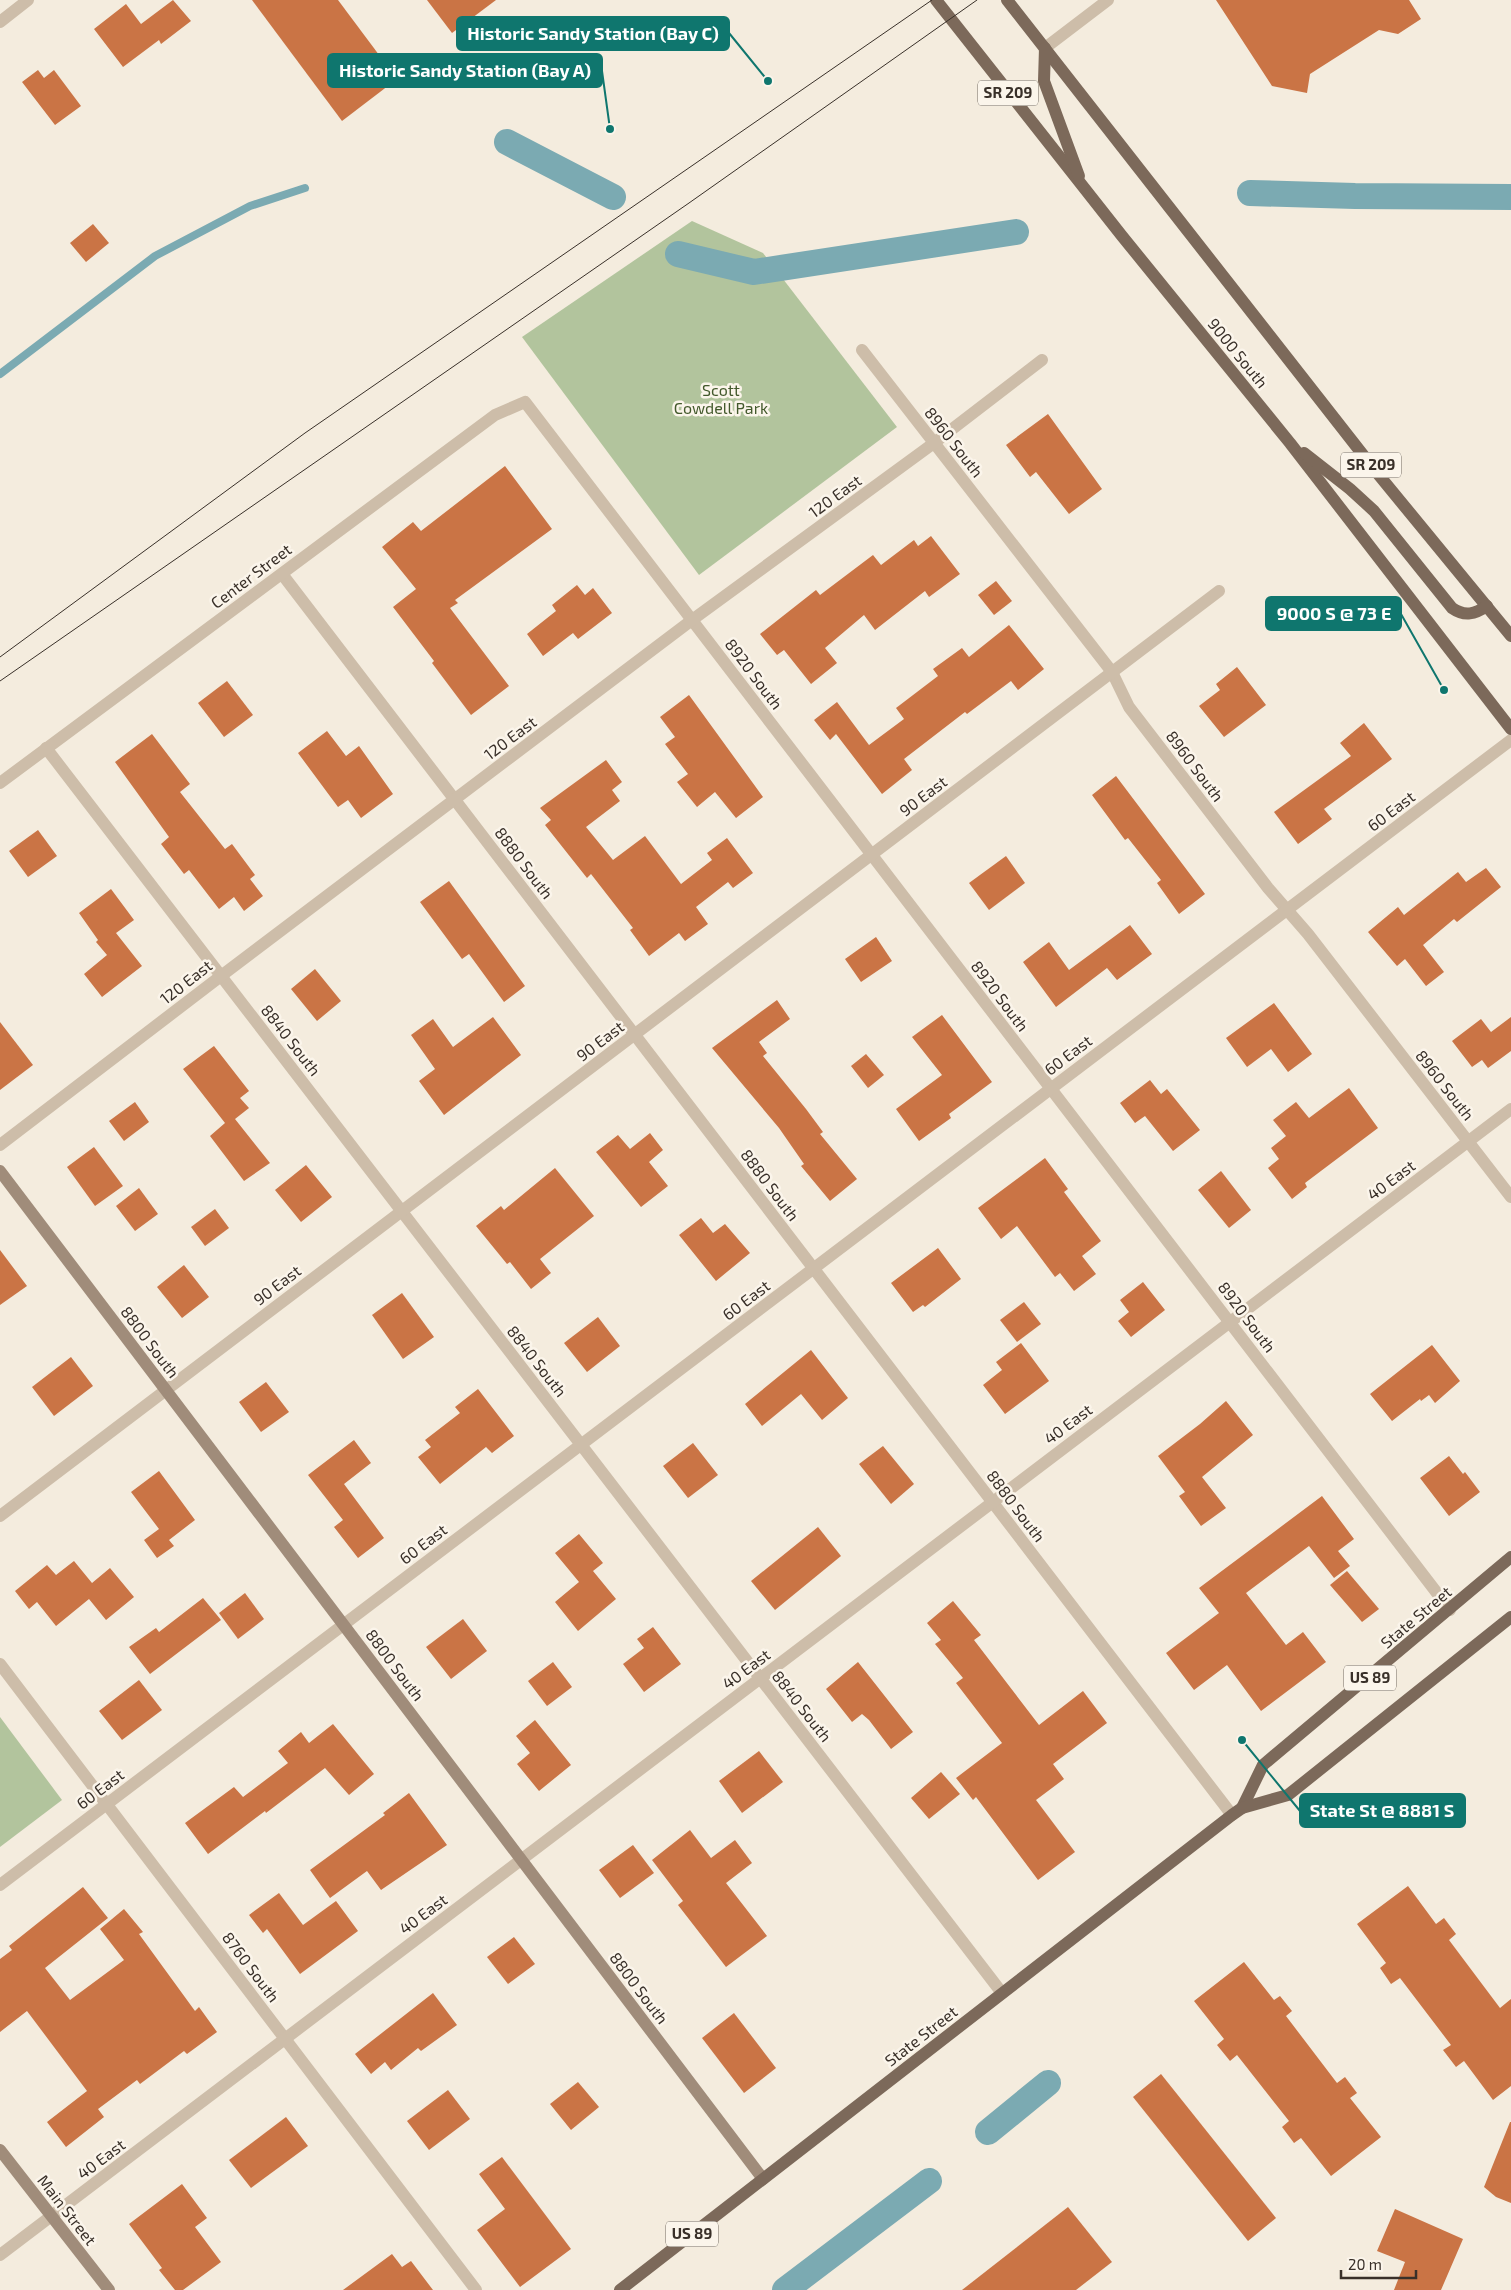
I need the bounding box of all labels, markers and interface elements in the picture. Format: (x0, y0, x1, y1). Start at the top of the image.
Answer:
callout: Historic Sandy Station (Bay C) (457, 17, 729, 50)
text: Historic Sandy Station (Bay C) (467, 22, 719, 44)
callout: Historic Sandy Station (Bay A) (328, 54, 602, 87)
text: Historic Sandy Station (Bay A) (339, 59, 591, 81)
road number: SR 209 (978, 80, 1038, 106)
street label: 9000 South (1204, 314, 1272, 391)
park label: Scott Cowdell Park (674, 380, 768, 417)
street label: 8960 South (921, 403, 988, 481)
road number: SR 209 (1341, 452, 1401, 478)
street label: 120 East (805, 470, 865, 521)
street label: Center Street (207, 539, 295, 612)
callout: 9000 S @ 73 E (1266, 597, 1401, 630)
text: 9000 S @ 73 E (1277, 602, 1391, 624)
street label: 8920 South (722, 635, 787, 713)
street label: 120 East (480, 712, 540, 763)
street label: 8960 South (1163, 727, 1228, 805)
street label: 90 East (895, 772, 950, 820)
street label: 60 East (1363, 787, 1418, 835)
street label: 8880 South (491, 823, 558, 902)
street label: 120 East (156, 955, 215, 1008)
street label: 8920 South (968, 957, 1033, 1035)
street label: 8840 South (258, 1000, 325, 1079)
street label: 90 East (572, 1017, 627, 1065)
street label: 60 East (1040, 1031, 1095, 1079)
street label: 8960 South (1412, 1046, 1479, 1124)
street label: 8880 South (737, 1145, 804, 1224)
street label: 40 East (1363, 1155, 1418, 1204)
street label: 90 East (249, 1261, 304, 1309)
street label: 60 East (718, 1276, 773, 1324)
street label: 8920 South (1215, 1278, 1280, 1356)
street label: 8800 South (117, 1302, 184, 1381)
street label: 8840 South (504, 1321, 571, 1400)
street label: 40 East (1040, 1399, 1095, 1448)
street label: 8880 South (983, 1466, 1050, 1545)
street label: 60 East (395, 1520, 450, 1568)
street label: State Street (1376, 1582, 1455, 1652)
street label: 8800 South (362, 1625, 429, 1704)
street label: 40 East (718, 1644, 773, 1693)
street label: 8840 South (769, 1666, 836, 1745)
road number: US 89 (1344, 1666, 1396, 1690)
street label: 60 East (72, 1765, 127, 1813)
callout: State St @ 8881 S (1300, 1794, 1465, 1827)
text: State St @ 8881 S (1310, 1799, 1454, 1821)
street label: 40 East (395, 1889, 450, 1938)
street label: 8760 South (219, 1928, 284, 2006)
street label: 8800 South (606, 1948, 673, 2027)
street label: State Street (881, 2001, 961, 2070)
street label: 40 East (73, 2134, 128, 2183)
street label: Main Street (34, 2171, 101, 2249)
road number: US 89 (666, 2222, 718, 2246)
scale bar (1341, 2248, 1416, 2280)
text: 20 m (1348, 2255, 1382, 2273)

